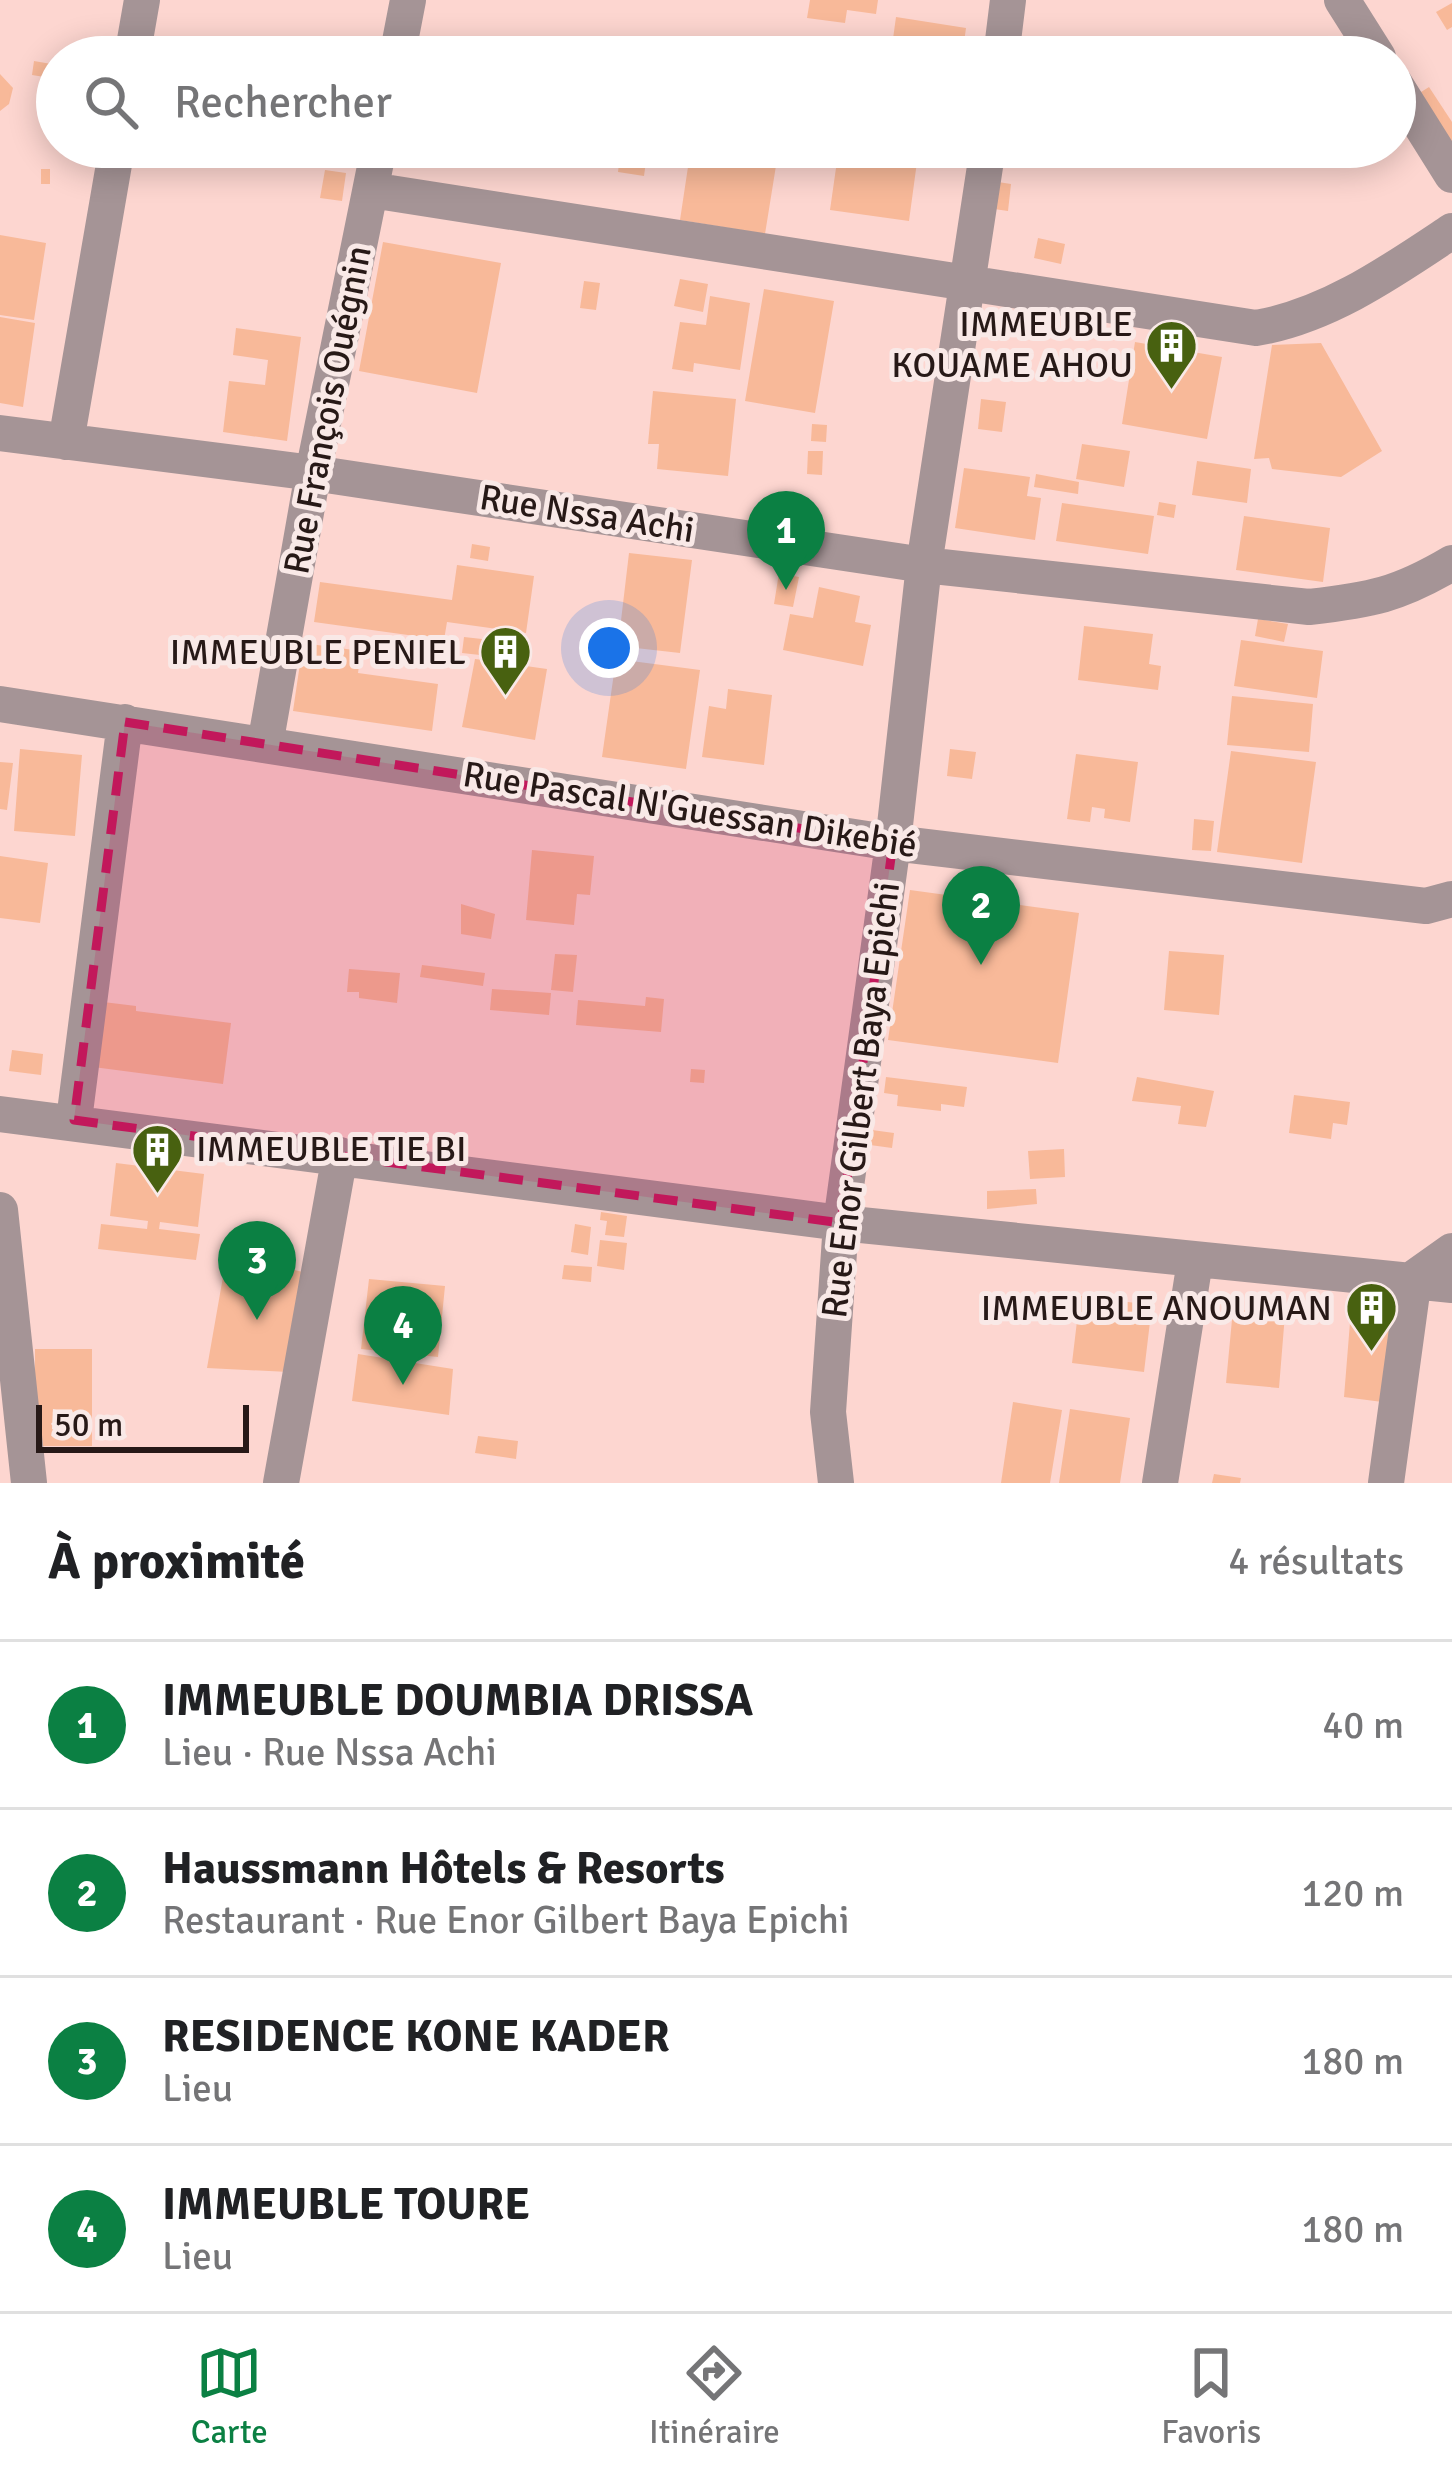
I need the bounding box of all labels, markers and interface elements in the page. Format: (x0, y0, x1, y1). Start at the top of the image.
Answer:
search box (36, 36, 1416, 168)
icon: search (78, 69, 144, 135)
text: Rechercher (174, 75, 392, 130)
street label: Rue François Ouégnin (274, 242, 382, 578)
place label: IMMEUBLE KOUAME AHOU (891, 302, 1133, 388)
building icon: IMMEUBLE KOUAME AHOU (1144, 317, 1200, 391)
street label: Rue Nssa Achi (477, 475, 697, 553)
pin: 1 (747, 491, 825, 590)
your location (579, 618, 639, 678)
building icon: IMMEUBLE PENIEL (477, 624, 533, 698)
place label: IMMEUBLE PENIEL (170, 630, 466, 675)
street label: Rue Pascal N'Guessan Dikebié (460, 752, 920, 868)
pin: 2 (942, 866, 1020, 965)
street label: Rue Enor Gilbert Baya Epichi (812, 879, 910, 1321)
building icon: IMMEUBLE TIE BI (129, 1121, 185, 1195)
place label: IMMEUBLE TIE BI (196, 1127, 467, 1172)
pin: 3 (218, 1221, 296, 1320)
building icon: IMMEUBLE ANOUMAN (1343, 1280, 1399, 1354)
pin: 4 (364, 1286, 442, 1385)
place label: IMMEUBLE ANOUMAN (981, 1286, 1332, 1331)
scale bar (36, 1399, 249, 1452)
text: 50 m (54, 1405, 123, 1446)
text: À proximité (48, 1530, 305, 1593)
text: 4 résultats (1228, 1537, 1404, 1585)
text: IMMEUBLE DOUMBIA DRISSA (162, 1673, 753, 1728)
text: 1 (76, 1701, 98, 1749)
text: 40 m (1322, 1701, 1404, 1749)
text: Lieu · Rue Nssa Achi (162, 1728, 497, 1776)
text: Haussmann Hôtels & Resorts (162, 1841, 725, 1896)
text: 2 (76, 1869, 98, 1917)
text: 120 m (1301, 1869, 1404, 1917)
text: Restaurant · Rue Enor Gilbert Baya Epichi (162, 1896, 850, 1944)
text: RESIDENCE KONE KADER (162, 2009, 670, 2064)
text: 3 (76, 2037, 98, 2085)
text: 180 m (1301, 2037, 1404, 2085)
text: Lieu (162, 2064, 233, 2112)
text: IMMEUBLE TOURE (162, 2177, 530, 2232)
text: 4 (76, 2205, 98, 2253)
text: 180 m (1301, 2205, 1404, 2253)
text: Lieu (162, 2232, 233, 2280)
tab: Carte (191, 2340, 268, 2453)
tab: Itinéraire (649, 2340, 780, 2453)
tab: Favoris (1161, 2340, 1261, 2453)

